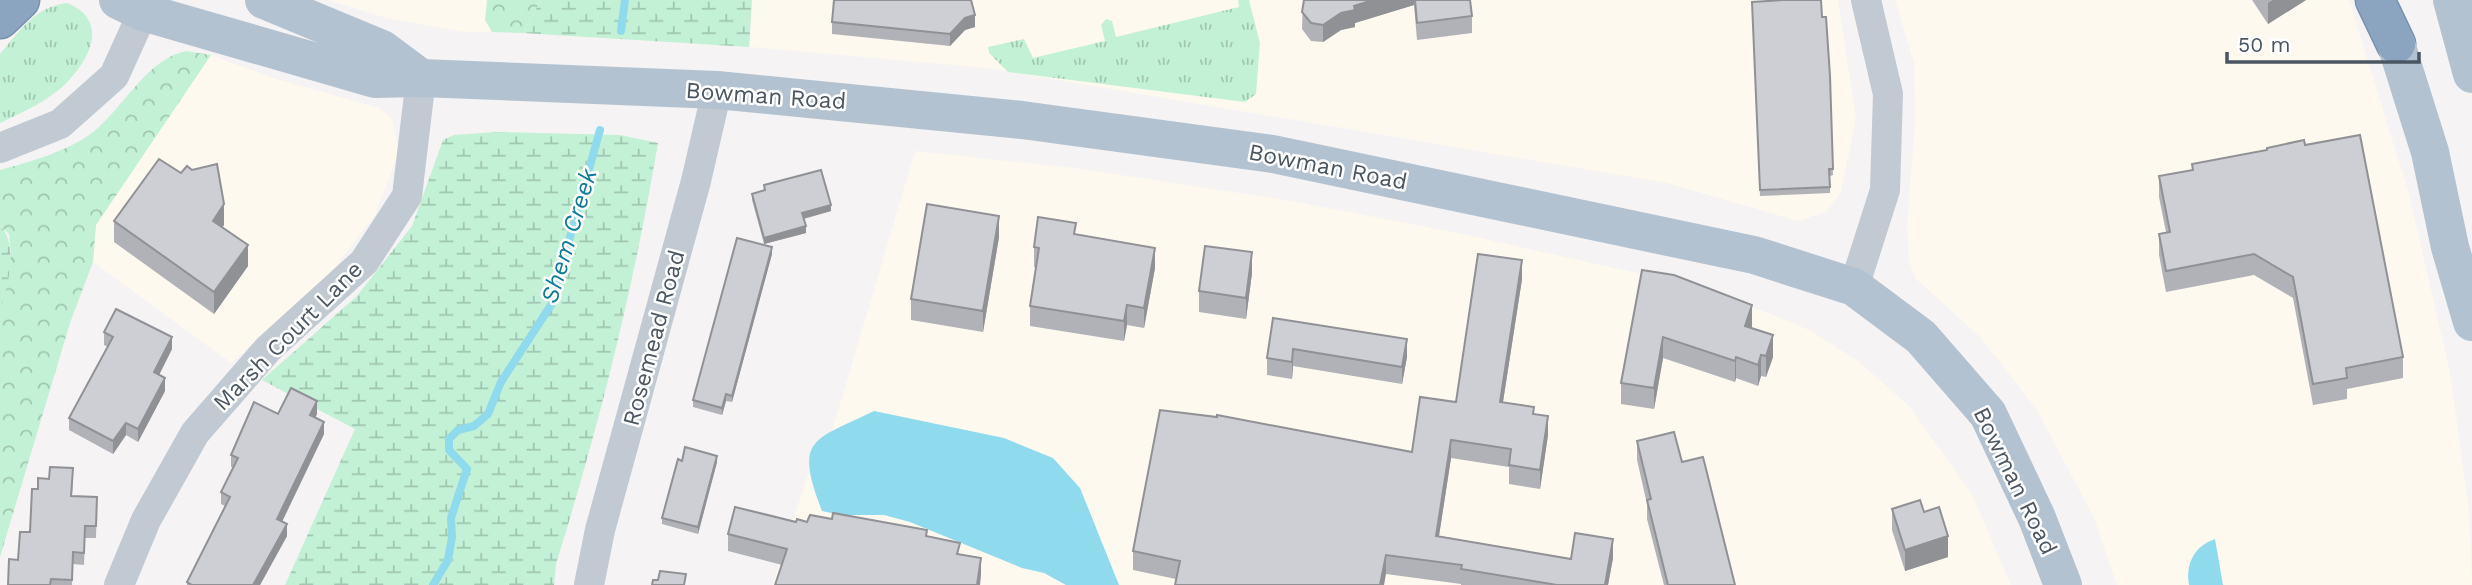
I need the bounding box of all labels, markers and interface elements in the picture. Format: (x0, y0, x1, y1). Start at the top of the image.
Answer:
scale bar (2227, 21, 2420, 65)
text: 50 m (2238, 32, 2290, 57)
street label: Bowman Road (685, 77, 847, 115)
street label: Bowman Road (1246, 138, 1410, 196)
water label: Shem Creek (535, 164, 603, 307)
street label: Rosemead Road (618, 247, 690, 429)
street label: Marsh Court Lane (208, 256, 368, 416)
street label: Bowman Road (1968, 403, 2062, 559)

